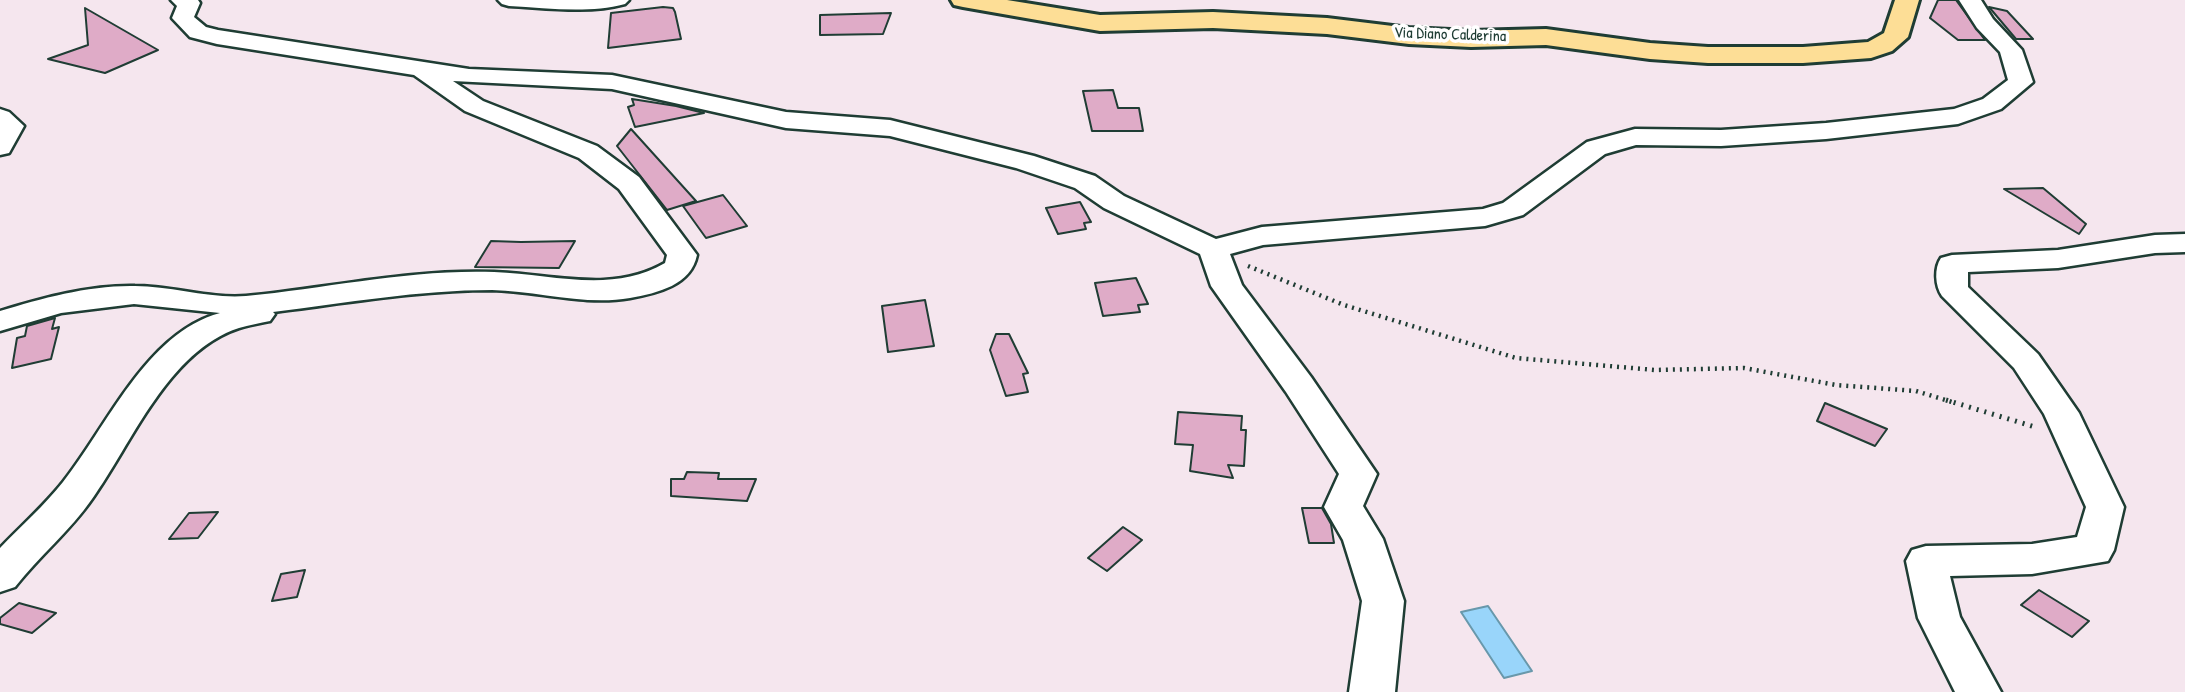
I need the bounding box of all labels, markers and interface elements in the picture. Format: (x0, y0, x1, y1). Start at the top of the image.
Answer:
street label: Via Diano Calderina (1393, 23, 1507, 47)

